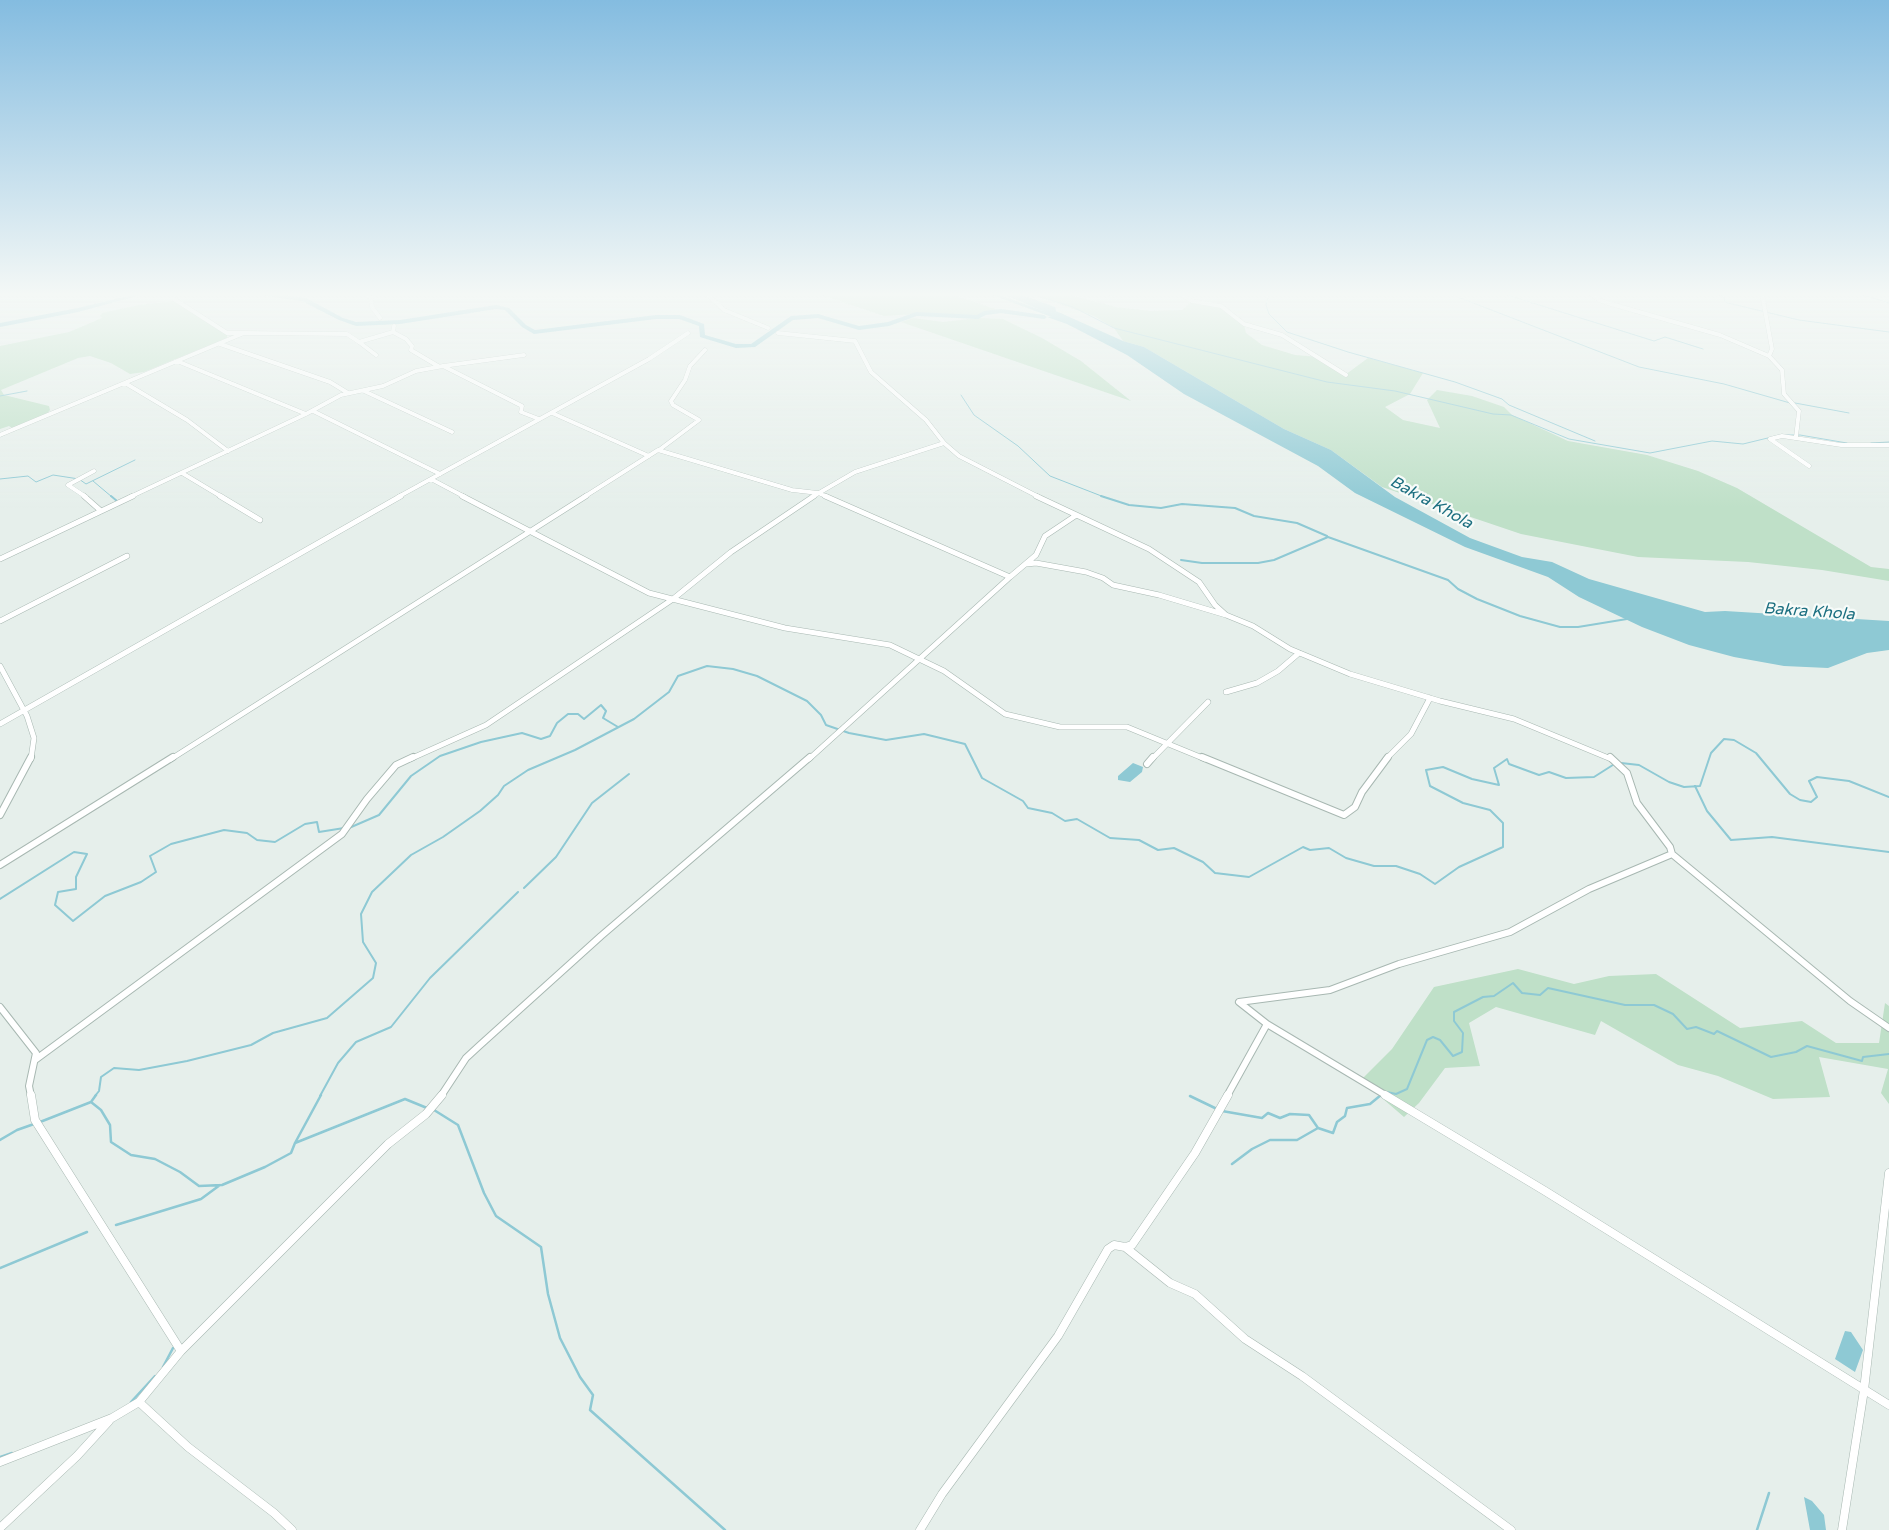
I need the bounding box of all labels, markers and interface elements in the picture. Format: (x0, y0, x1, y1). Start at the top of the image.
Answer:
water label: Bakra Khola (1386, 472, 1476, 534)
water label: Bakra Khola (1763, 599, 1855, 625)

